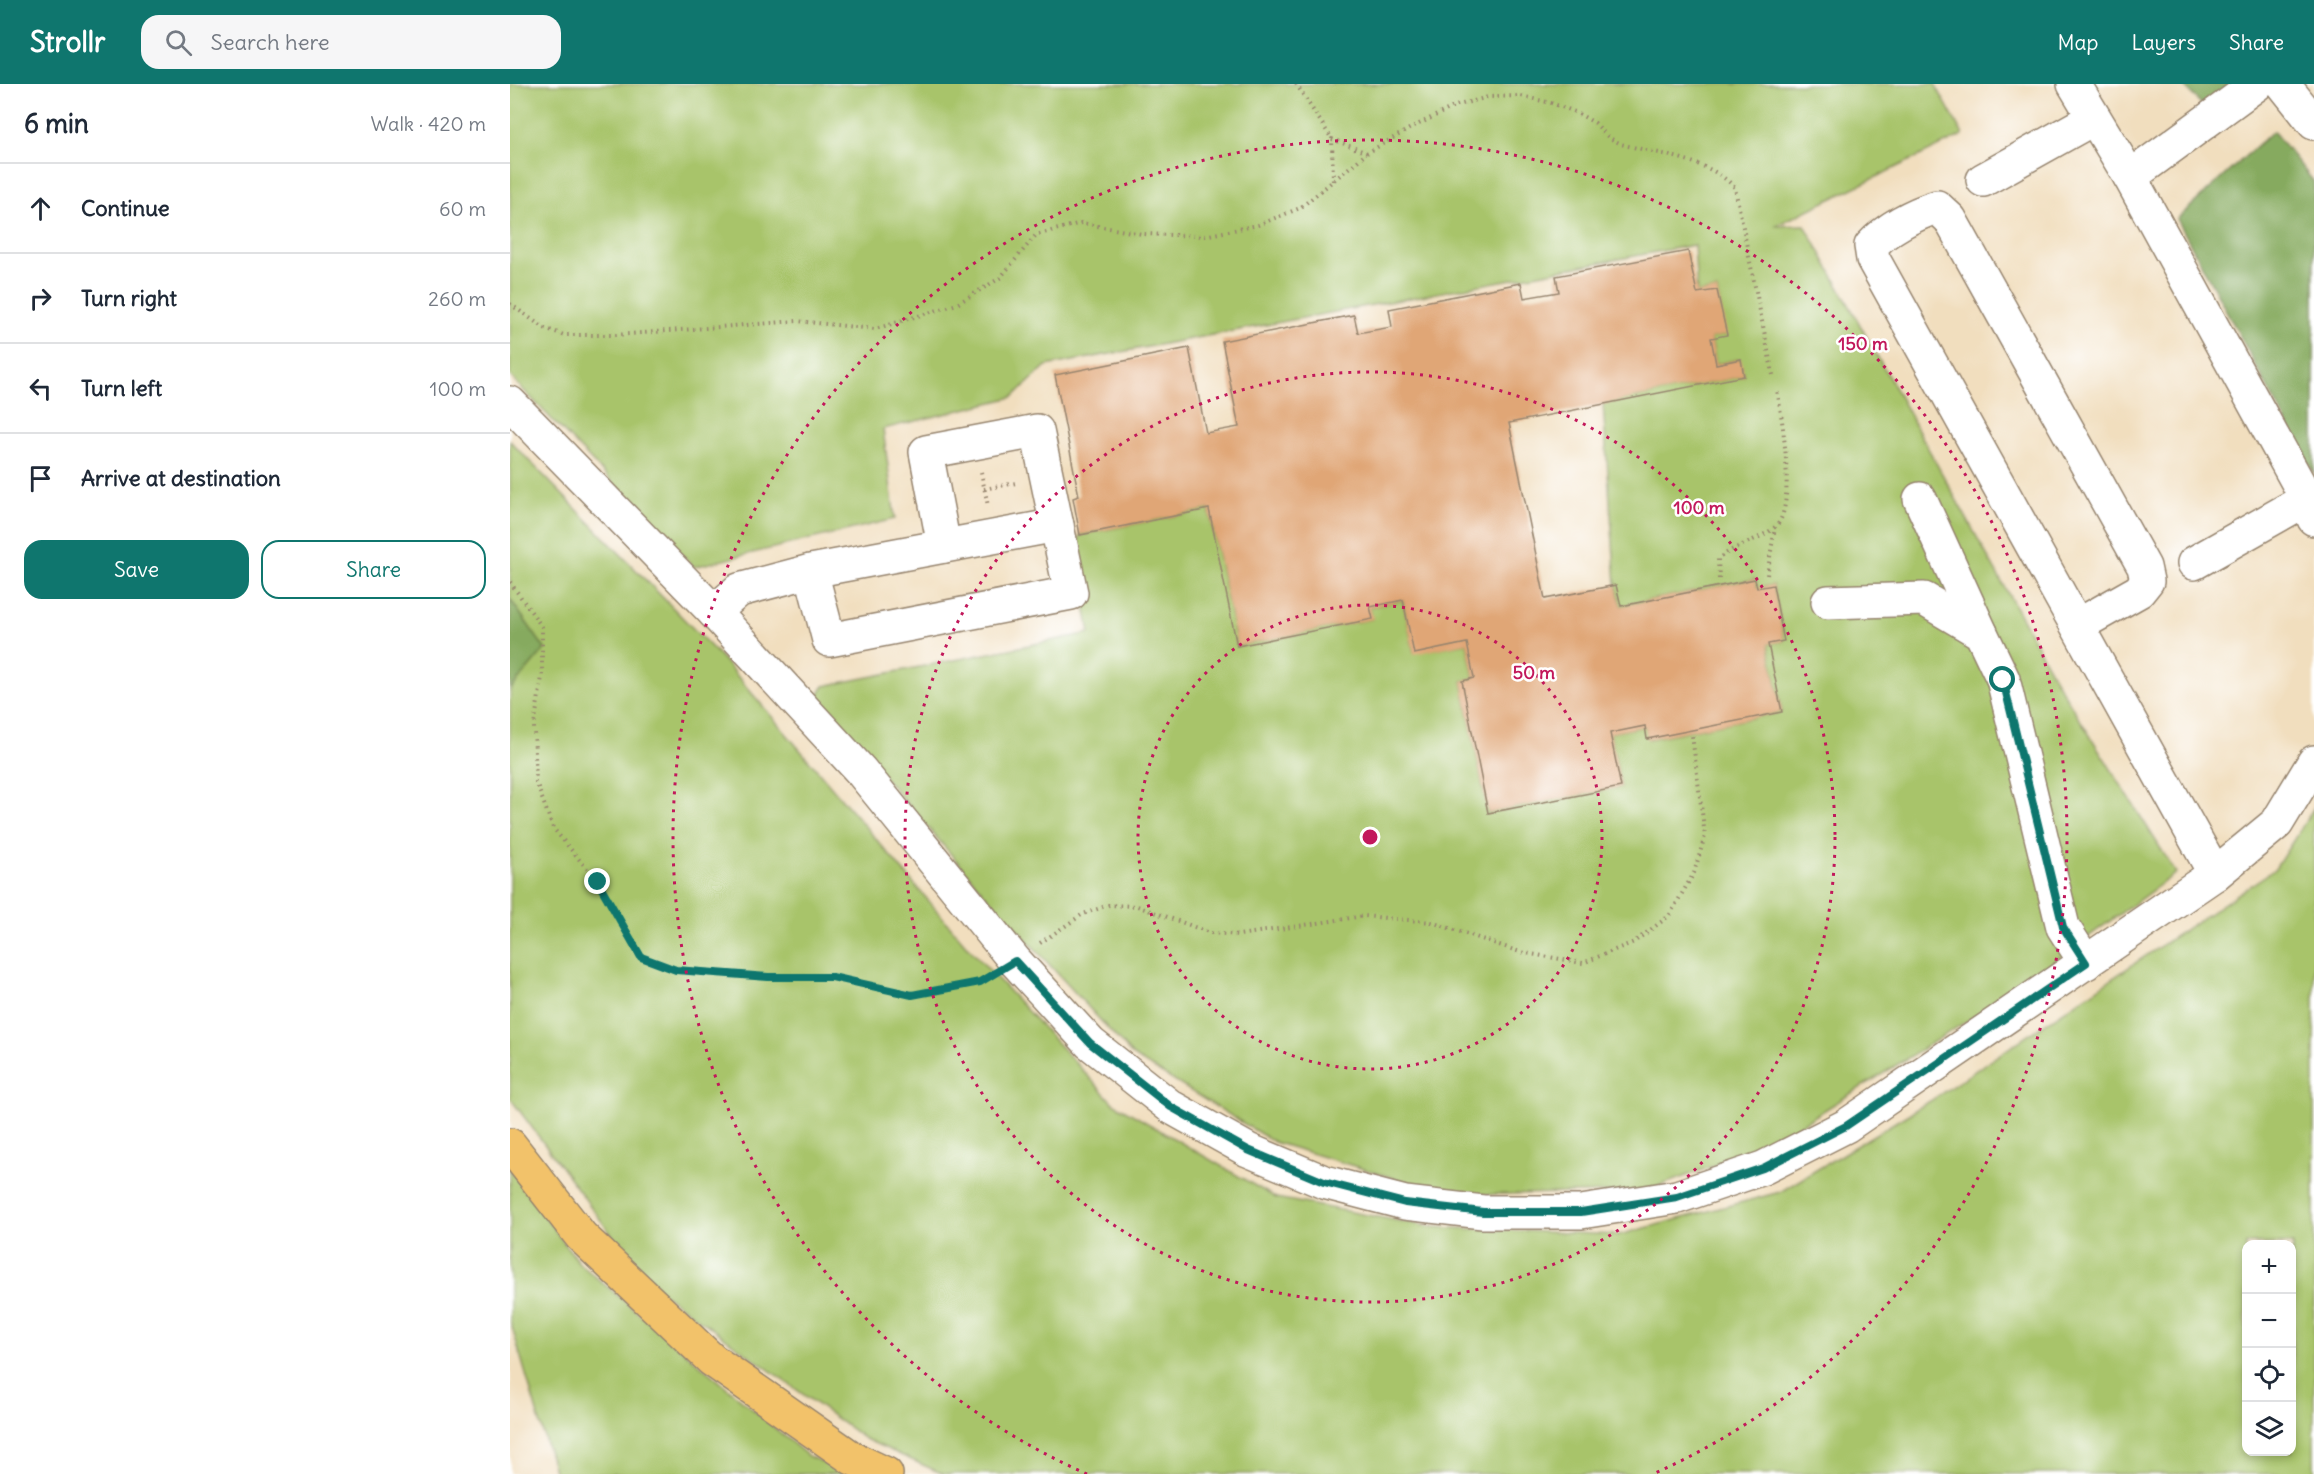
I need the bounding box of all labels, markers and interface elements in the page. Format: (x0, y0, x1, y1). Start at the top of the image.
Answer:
search box (141, 15, 561, 69)
text: Strollr (30, 24, 105, 60)
icon: search (162, 26, 195, 59)
text: Search here (210, 28, 330, 56)
text: Map (2058, 29, 2098, 56)
text: Layers (2131, 29, 2196, 56)
text: Share (2229, 29, 2284, 56)
text: 6 min (24, 107, 89, 140)
text: Walk · 420 m (370, 111, 486, 136)
icon: ahead (24, 192, 57, 225)
text: Continue (81, 194, 170, 222)
text: 60 m (439, 196, 486, 221)
icon: right (24, 282, 57, 315)
text: Turn right (81, 284, 177, 312)
text: 260 m (428, 286, 486, 311)
text: 150 m (1838, 332, 1888, 355)
icon: left (24, 372, 57, 405)
text: Turn left (81, 374, 162, 402)
text: 100 m (429, 376, 486, 401)
icon: arrive (24, 462, 57, 495)
text: Arrive at destination (81, 464, 281, 492)
text: 100 m (1674, 496, 1725, 519)
button: Save (24, 540, 249, 599)
button: Share (261, 540, 486, 599)
text: 50 m (1513, 661, 1555, 684)
route start (1989, 666, 2015, 692)
centre of rings (1360, 827, 1380, 847)
route end (584, 868, 610, 894)
map controls (2242, 1240, 2296, 1456)
button: + (2242, 1240, 2296, 1294)
button: − (2242, 1294, 2296, 1348)
button: locate (2242, 1348, 2296, 1402)
button: layers (2242, 1402, 2296, 1456)

